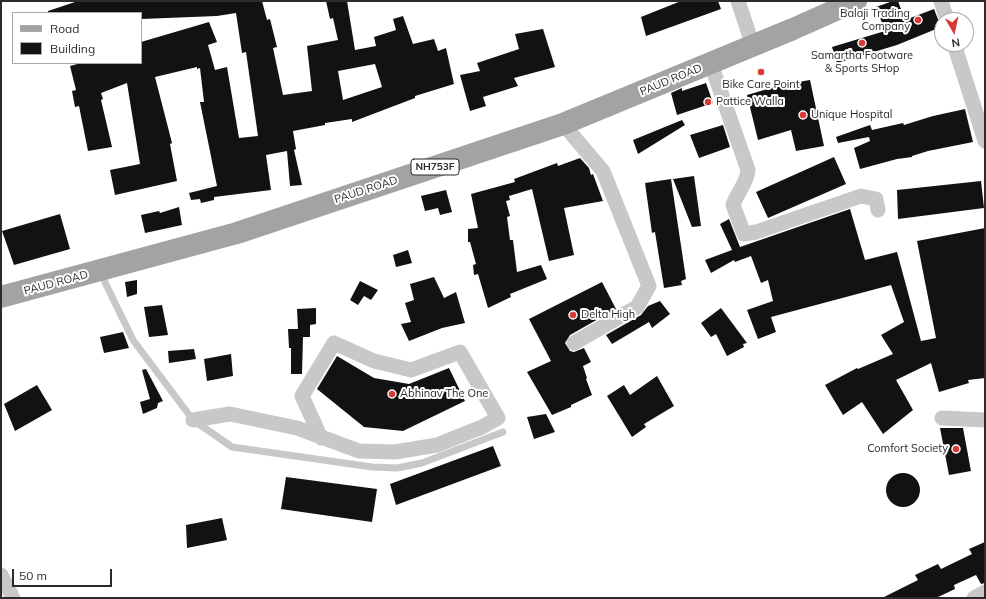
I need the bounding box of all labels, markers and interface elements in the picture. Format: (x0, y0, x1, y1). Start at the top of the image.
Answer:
place label: Balaji Trading Company (840, 7, 910, 33)
legend (12, 12, 142, 64)
north arrow (934, 12, 974, 52)
marker: Balaji Trading Company (913, 15, 923, 25)
text: Road (50, 21, 79, 36)
text: N (951, 35, 961, 50)
marker: Samartha Footware & Sports SHop (857, 38, 867, 48)
text: Building (50, 41, 95, 56)
place label: Samartha Footware & Sports SHop (811, 49, 913, 75)
street label: PAUD ROAD (638, 62, 704, 98)
marker: Bike Care Point (756, 67, 766, 77)
place label: Bike Care Point (722, 78, 800, 92)
place label: Pattice Walla (716, 95, 784, 109)
marker: Pattice Walla (703, 97, 713, 107)
place label: Unique Hospital (811, 108, 892, 122)
marker: Unique Hospital (798, 110, 808, 120)
road number: NH753F (411, 159, 459, 175)
street label: PAUD ROAD (333, 174, 399, 206)
street label: PAUD ROAD (23, 268, 89, 298)
place label: Delta High (581, 308, 635, 322)
marker: Delta High (568, 310, 578, 320)
place label: Abhinav The One (400, 387, 488, 401)
marker: Abhinav The One (387, 389, 397, 399)
place label: Comfort Society (867, 442, 948, 456)
marker: Comfort Society (951, 444, 961, 454)
scale bar (14, 561, 114, 587)
text: 50 m (19, 568, 47, 583)

